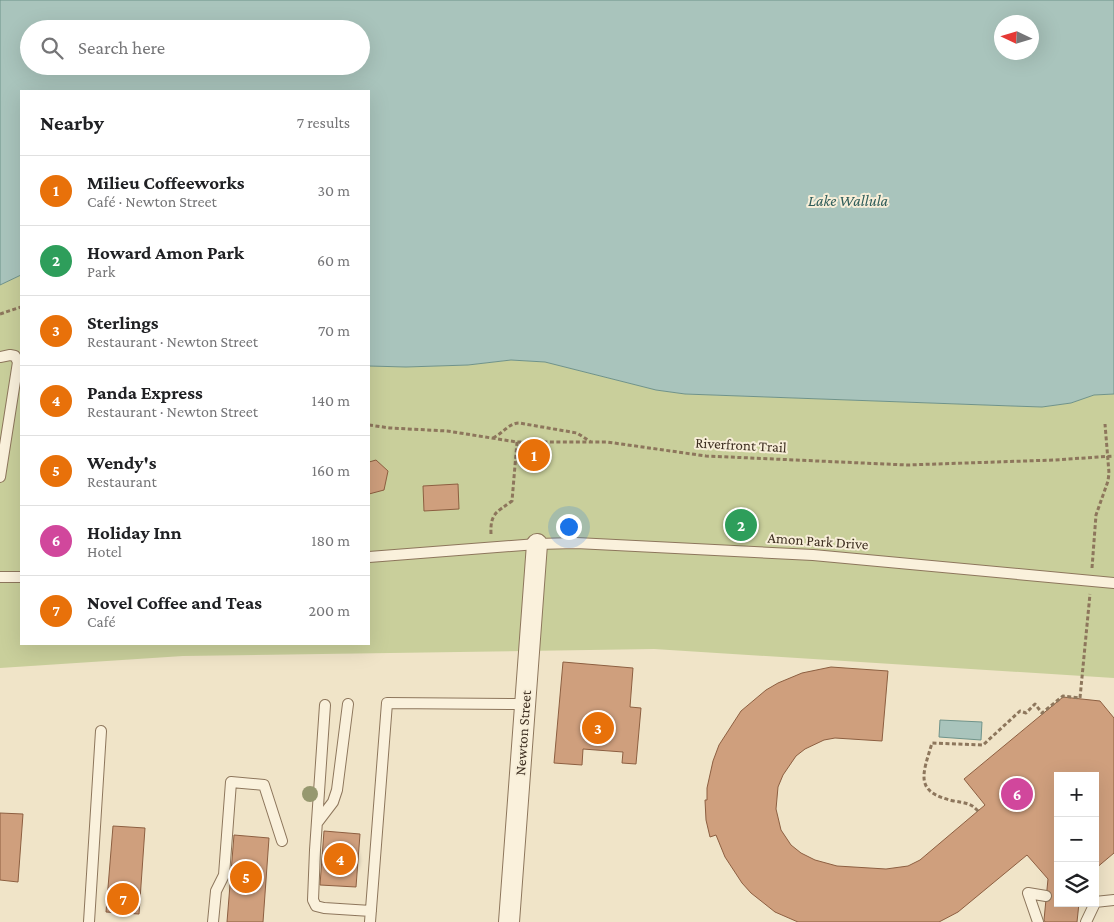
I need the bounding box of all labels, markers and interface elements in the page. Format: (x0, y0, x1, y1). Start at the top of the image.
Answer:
north arrow (994, 15, 1039, 60)
search box (20, 20, 370, 75)
icon: search (38, 34, 66, 62)
text: Search here (78, 37, 165, 58)
text: Nearby (40, 111, 104, 135)
text: 7 results (297, 114, 350, 131)
text: Milieu Coffeeworks (87, 172, 244, 193)
text: 1 (53, 182, 59, 199)
text: 30 m (318, 182, 350, 199)
water label: Lake Wallula (808, 192, 889, 209)
text: Café · Newton Street (87, 193, 217, 210)
text: Howard Amon Park (87, 242, 244, 263)
text: 2 (52, 252, 60, 269)
text: 60 m (317, 252, 350, 269)
text: Park (87, 263, 115, 280)
text: Sterlings (87, 312, 159, 333)
text: 3 (52, 322, 60, 339)
text: 70 m (318, 322, 350, 339)
text: Restaurant · Newton Street (87, 333, 258, 350)
text: Panda Express (87, 382, 203, 403)
text: 4 (52, 392, 60, 409)
text: 140 m (312, 392, 350, 409)
text: Restaurant · Newton Street (87, 403, 258, 420)
street label: Riverfront Trail (695, 435, 787, 455)
pin: 1 (518, 436, 550, 474)
text: Wendy's (87, 452, 157, 473)
text: 5 (52, 462, 60, 479)
text: 160 m (312, 462, 350, 479)
text: Restaurant (87, 473, 157, 490)
pin: 2 (725, 506, 757, 544)
your location (556, 514, 582, 540)
text: Holiday Inn (87, 522, 182, 543)
street label: Amon Park Drive (767, 529, 869, 553)
text: 6 (52, 532, 60, 549)
text: 180 m (311, 532, 350, 549)
text: Hotel (87, 543, 122, 560)
text: Novel Coffee and Teas (87, 592, 262, 613)
text: 7 (52, 602, 60, 619)
text: 200 m (308, 602, 350, 619)
text: Café (87, 613, 115, 630)
street label: Newton Street (512, 689, 534, 776)
pin: 3 (582, 709, 614, 747)
map controls (1054, 772, 1099, 907)
button: + (1054, 772, 1099, 817)
pin: 6 (1001, 775, 1033, 813)
button: − (1054, 817, 1099, 862)
pin: 4 (324, 840, 356, 878)
pin: 5 (230, 858, 262, 896)
button: layers (1054, 862, 1099, 907)
pin: 7 (107, 880, 139, 918)

